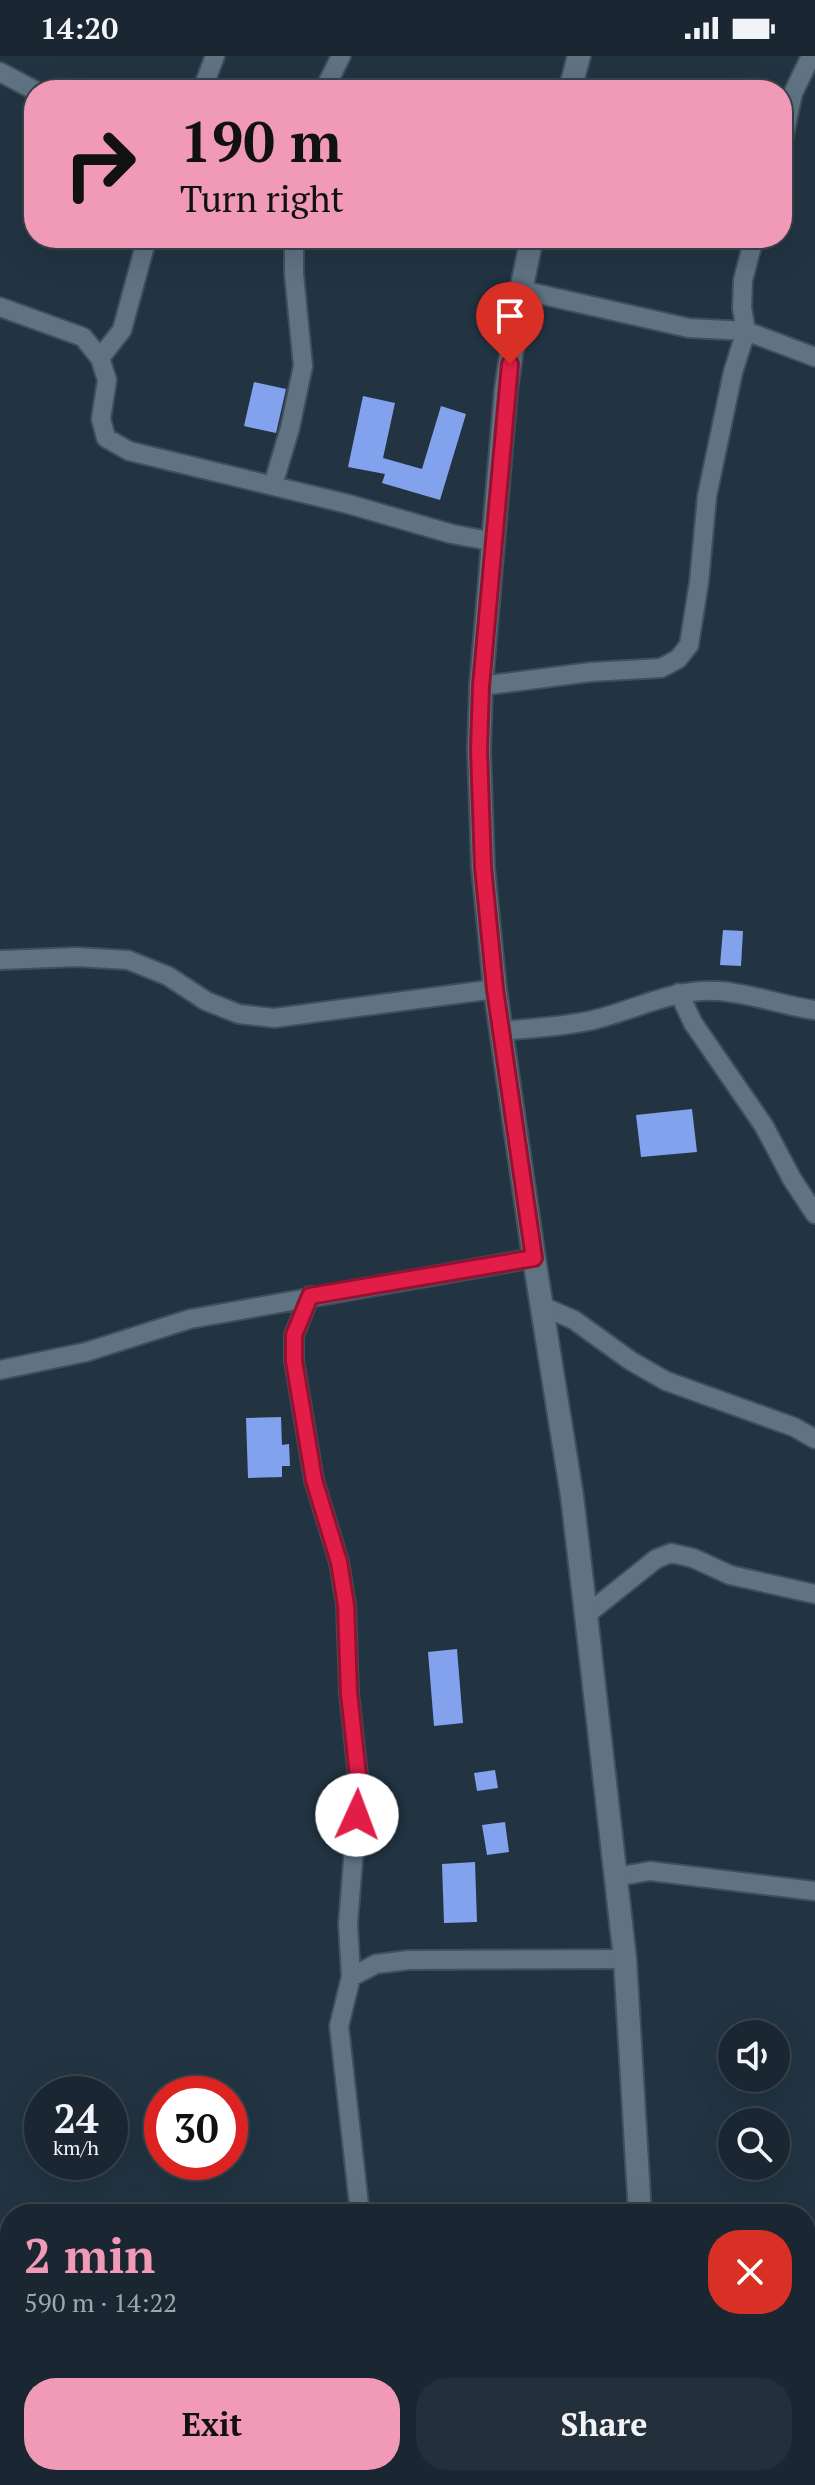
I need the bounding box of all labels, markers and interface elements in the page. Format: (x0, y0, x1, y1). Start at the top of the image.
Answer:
text: 14:20 (40, 8, 118, 48)
text: 190 m (180, 104, 342, 178)
icon: right (48, 112, 152, 216)
text: Turn right (180, 175, 344, 222)
pin (476, 282, 544, 364)
icon: arrive (488, 294, 532, 338)
position arrow (315, 1773, 399, 1857)
map controls (718, 2020, 790, 2180)
button: sound (718, 2020, 790, 2092)
speed limit sign: 30 (144, 2076, 248, 2180)
text: 24 (53, 2091, 99, 2144)
button: search (718, 2108, 790, 2180)
text: km/h (53, 2134, 99, 2161)
text: 2 min (24, 2223, 155, 2287)
button: close (708, 2230, 792, 2314)
text: 590 m · 14:22 (24, 2285, 177, 2319)
button: Exit (24, 2378, 400, 2470)
button: Share (416, 2378, 792, 2470)

